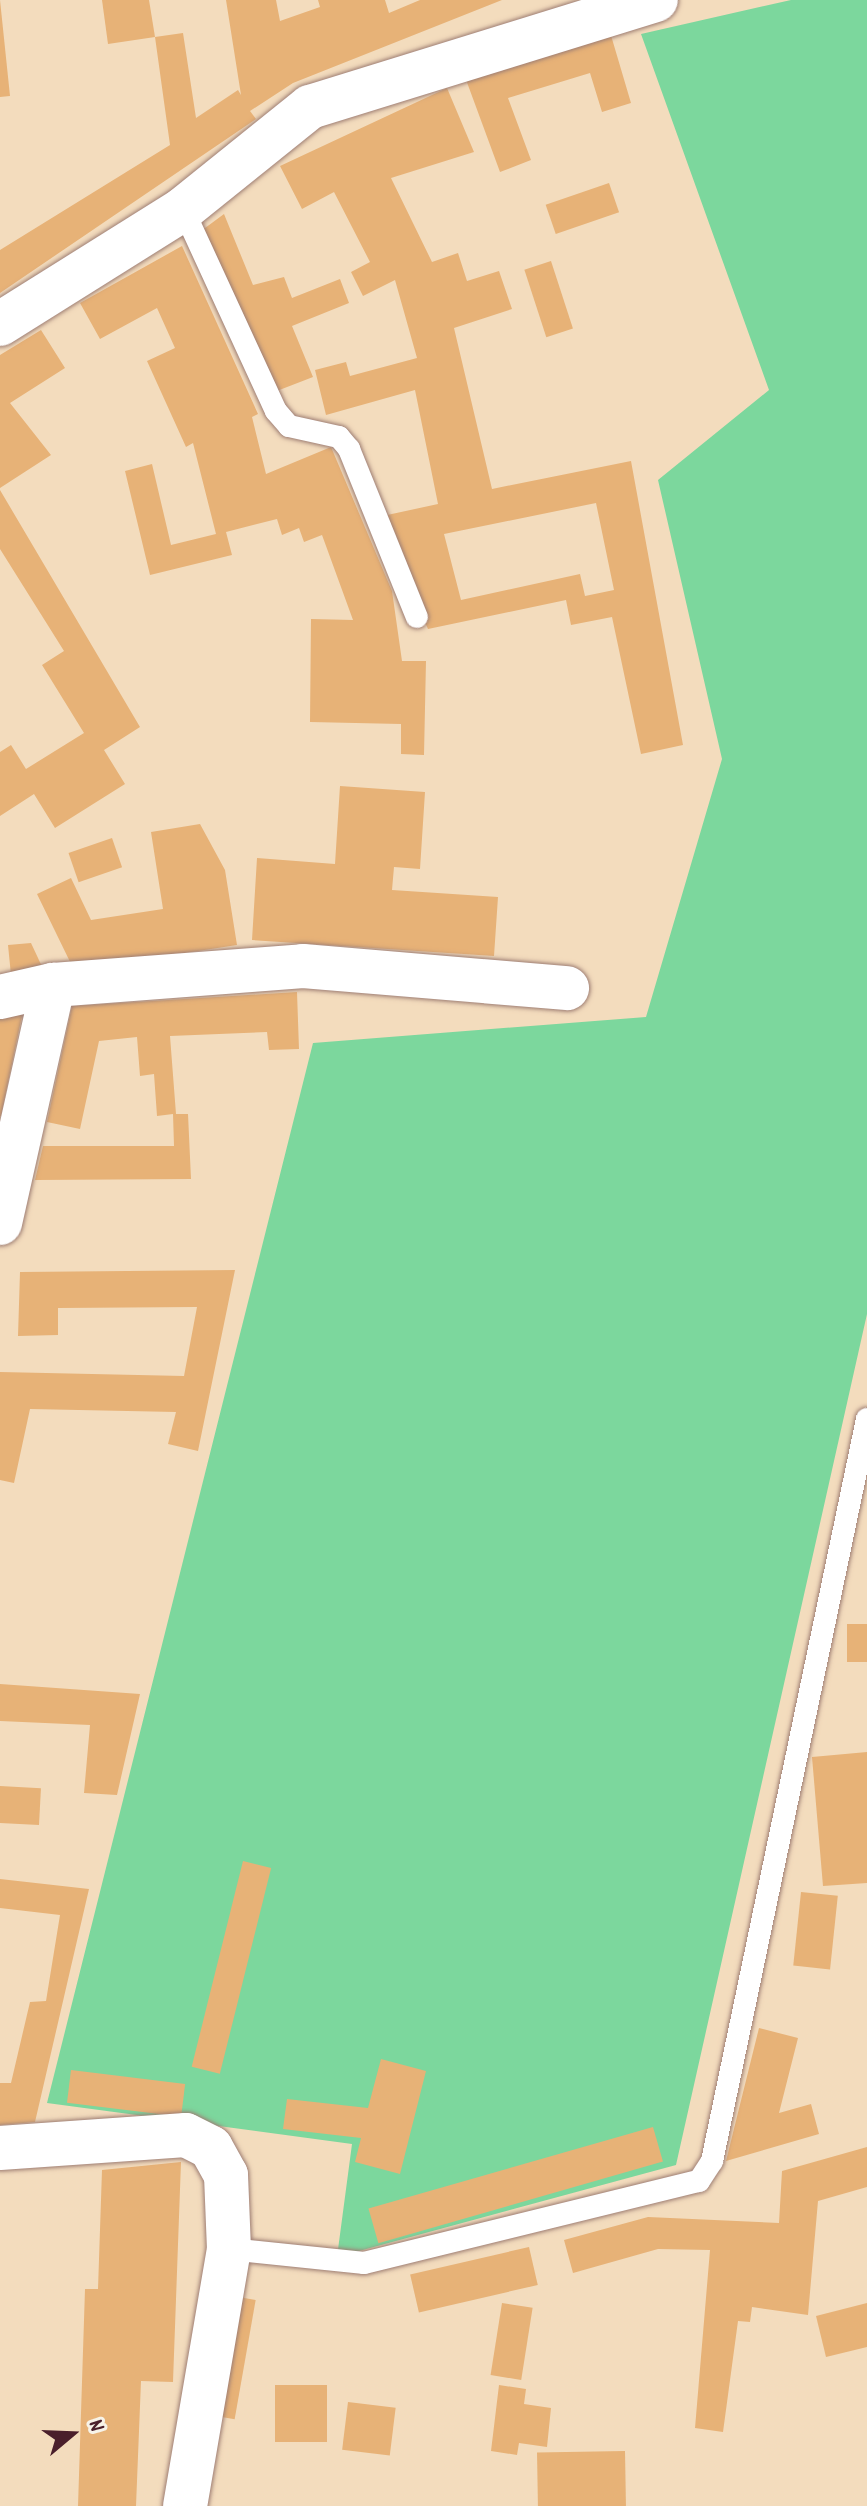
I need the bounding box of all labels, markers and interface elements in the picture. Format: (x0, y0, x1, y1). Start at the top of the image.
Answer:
north arrow (32, 2394, 112, 2474)
text: N (79, 2416, 112, 2436)

